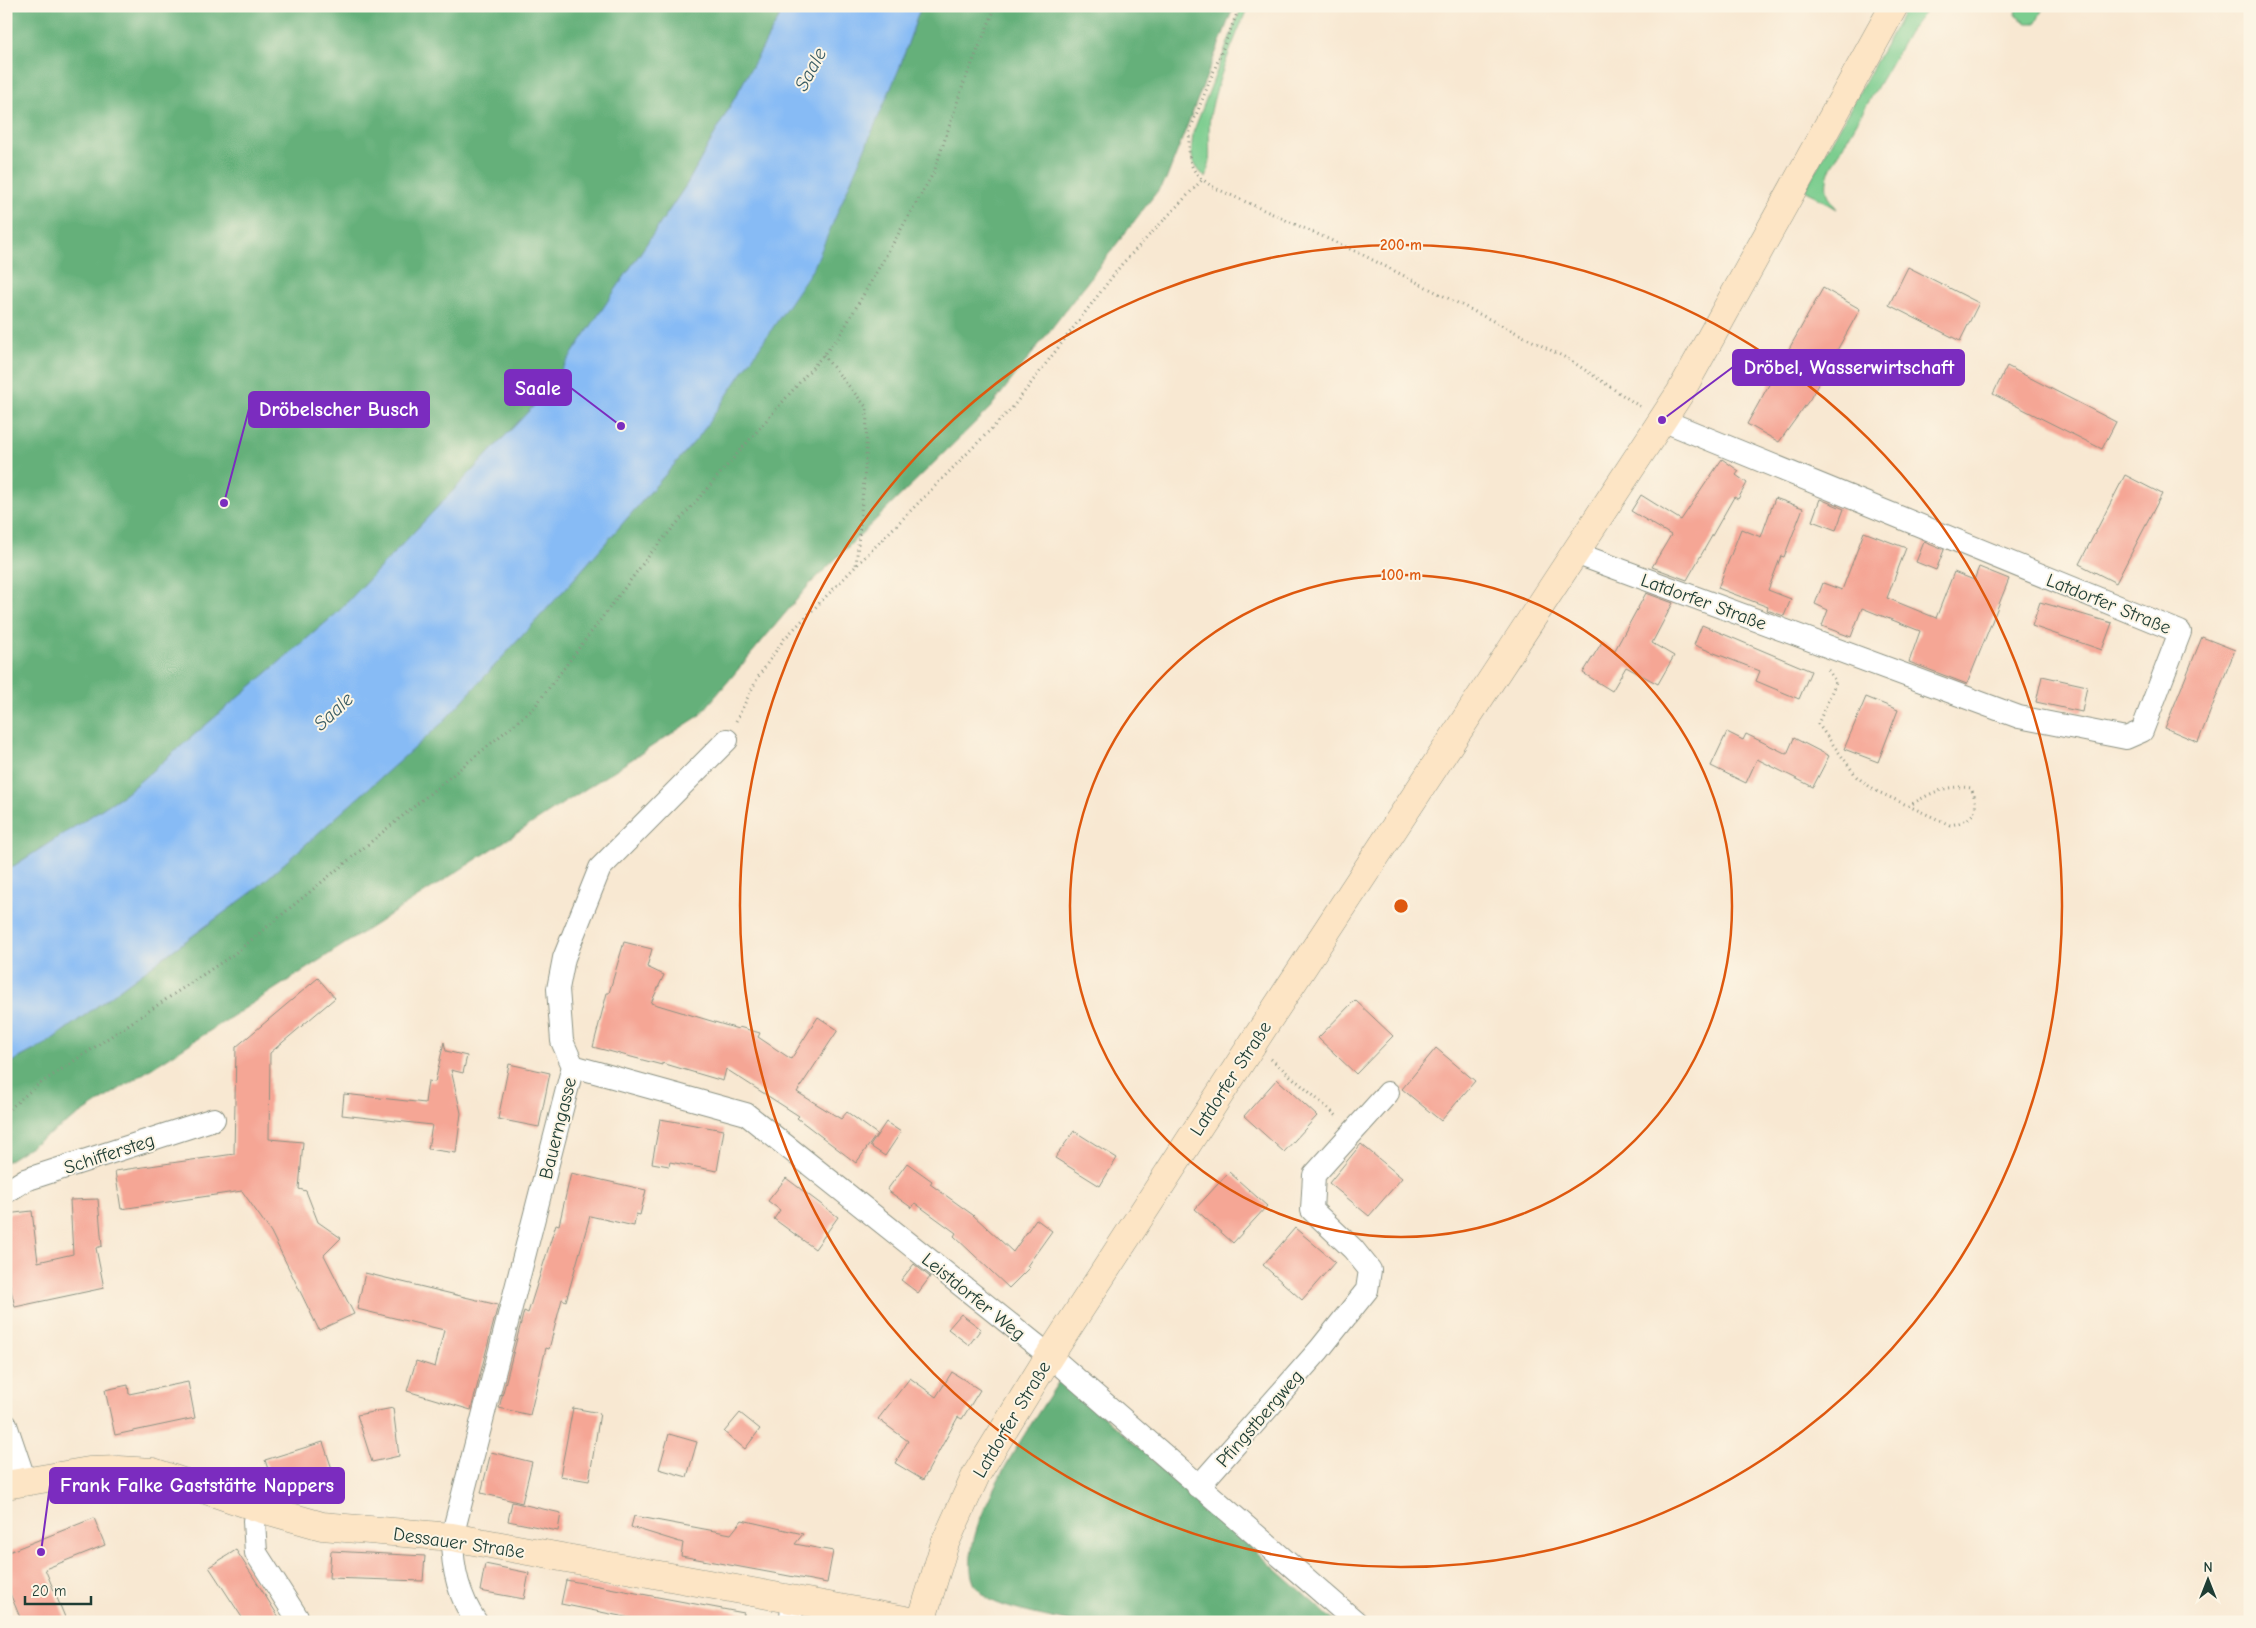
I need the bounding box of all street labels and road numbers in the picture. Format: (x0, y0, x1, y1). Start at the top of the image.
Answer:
street label: Latdorfer Straße (1638, 569, 1770, 635)
street label: Latdorfer Straße (2043, 569, 2174, 639)
street label: Latdorfer Straße (1186, 1017, 1276, 1140)
street label: Bauerngasse (535, 1075, 581, 1181)
street label: Schiffersteg (61, 1129, 157, 1179)
street label: Leistdorfer Weg (917, 1248, 1029, 1345)
street label: Latdorfer Straße (968, 1357, 1055, 1482)
street label: Pfingstbergweg (1212, 1366, 1308, 1472)
street label: Dessauer Straße (392, 1523, 526, 1563)

